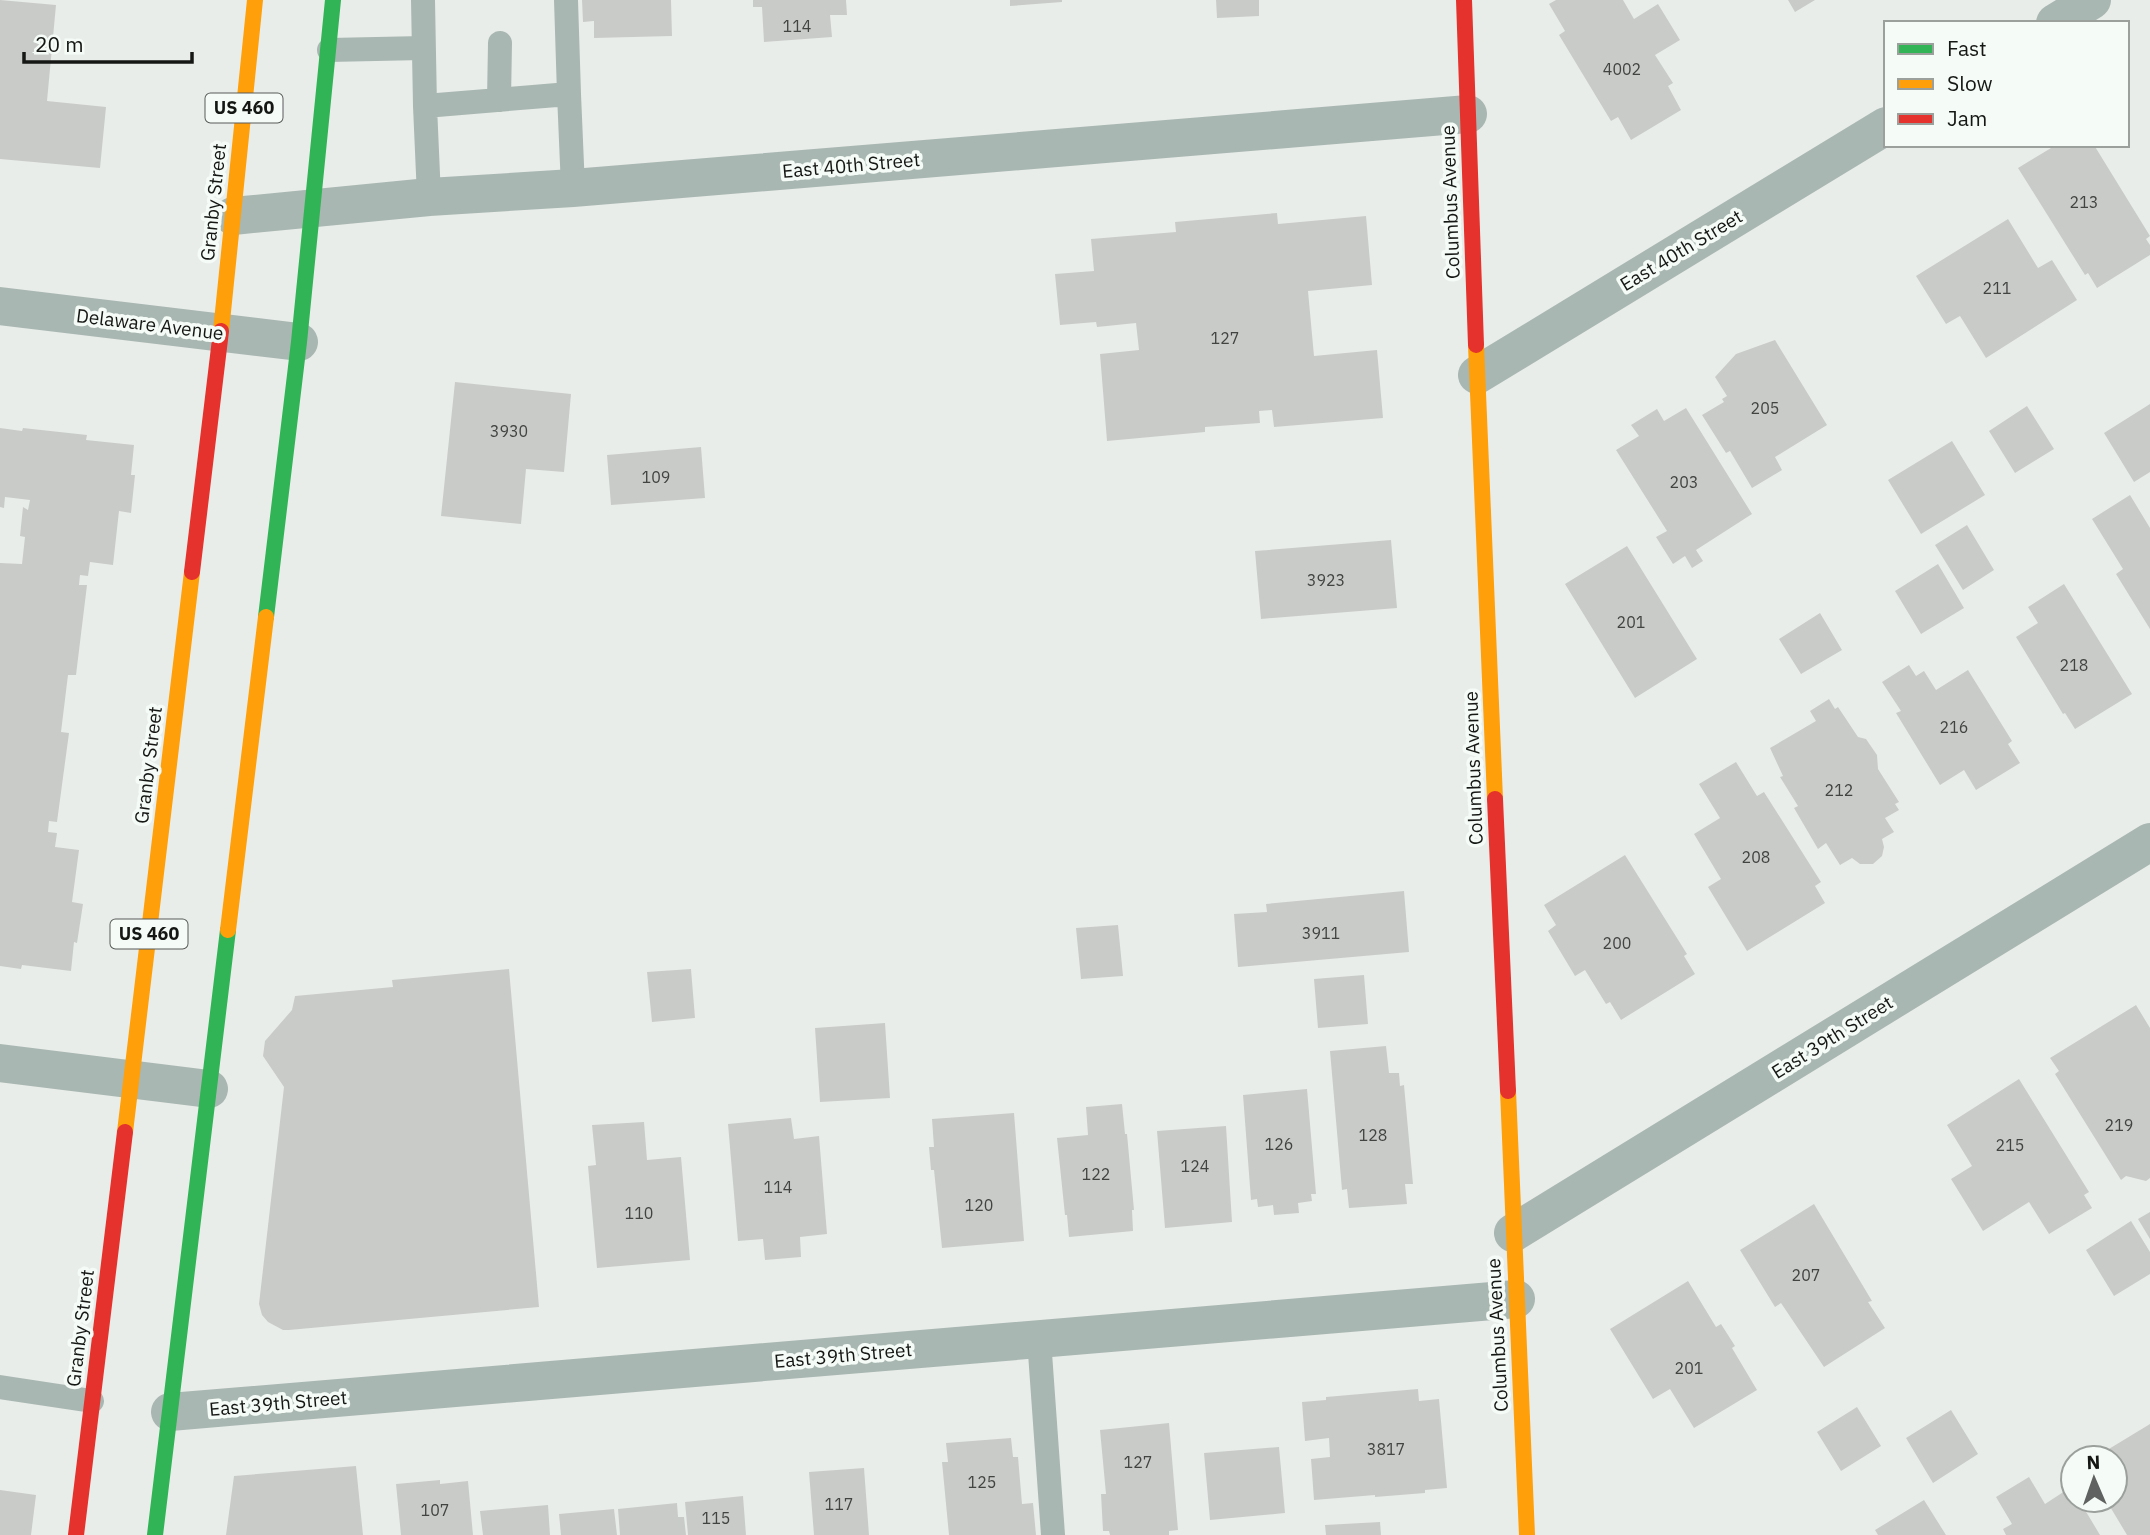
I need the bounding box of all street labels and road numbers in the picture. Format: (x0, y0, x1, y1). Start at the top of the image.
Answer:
road number: US 460 (205, 94, 282, 122)
street label: Columbus Avenue (1435, 125, 1465, 279)
street label: Granby Street (195, 142, 231, 262)
street label: East 40th Street (781, 147, 921, 183)
street label: East 40th Street (1616, 204, 1746, 296)
street label: Delaware Avenue (75, 303, 225, 345)
street label: Columbus Avenue (1458, 691, 1488, 845)
street label: Granby Street (129, 705, 167, 825)
road number: US 460 (110, 919, 188, 948)
street label: East 39th Street (1767, 990, 1897, 1084)
street label: Columbus Avenue (1481, 1257, 1513, 1413)
street label: Granby Street (61, 1268, 99, 1388)
street label: East 39th Street (773, 1337, 913, 1373)
street label: East 39th Street (208, 1385, 348, 1421)

